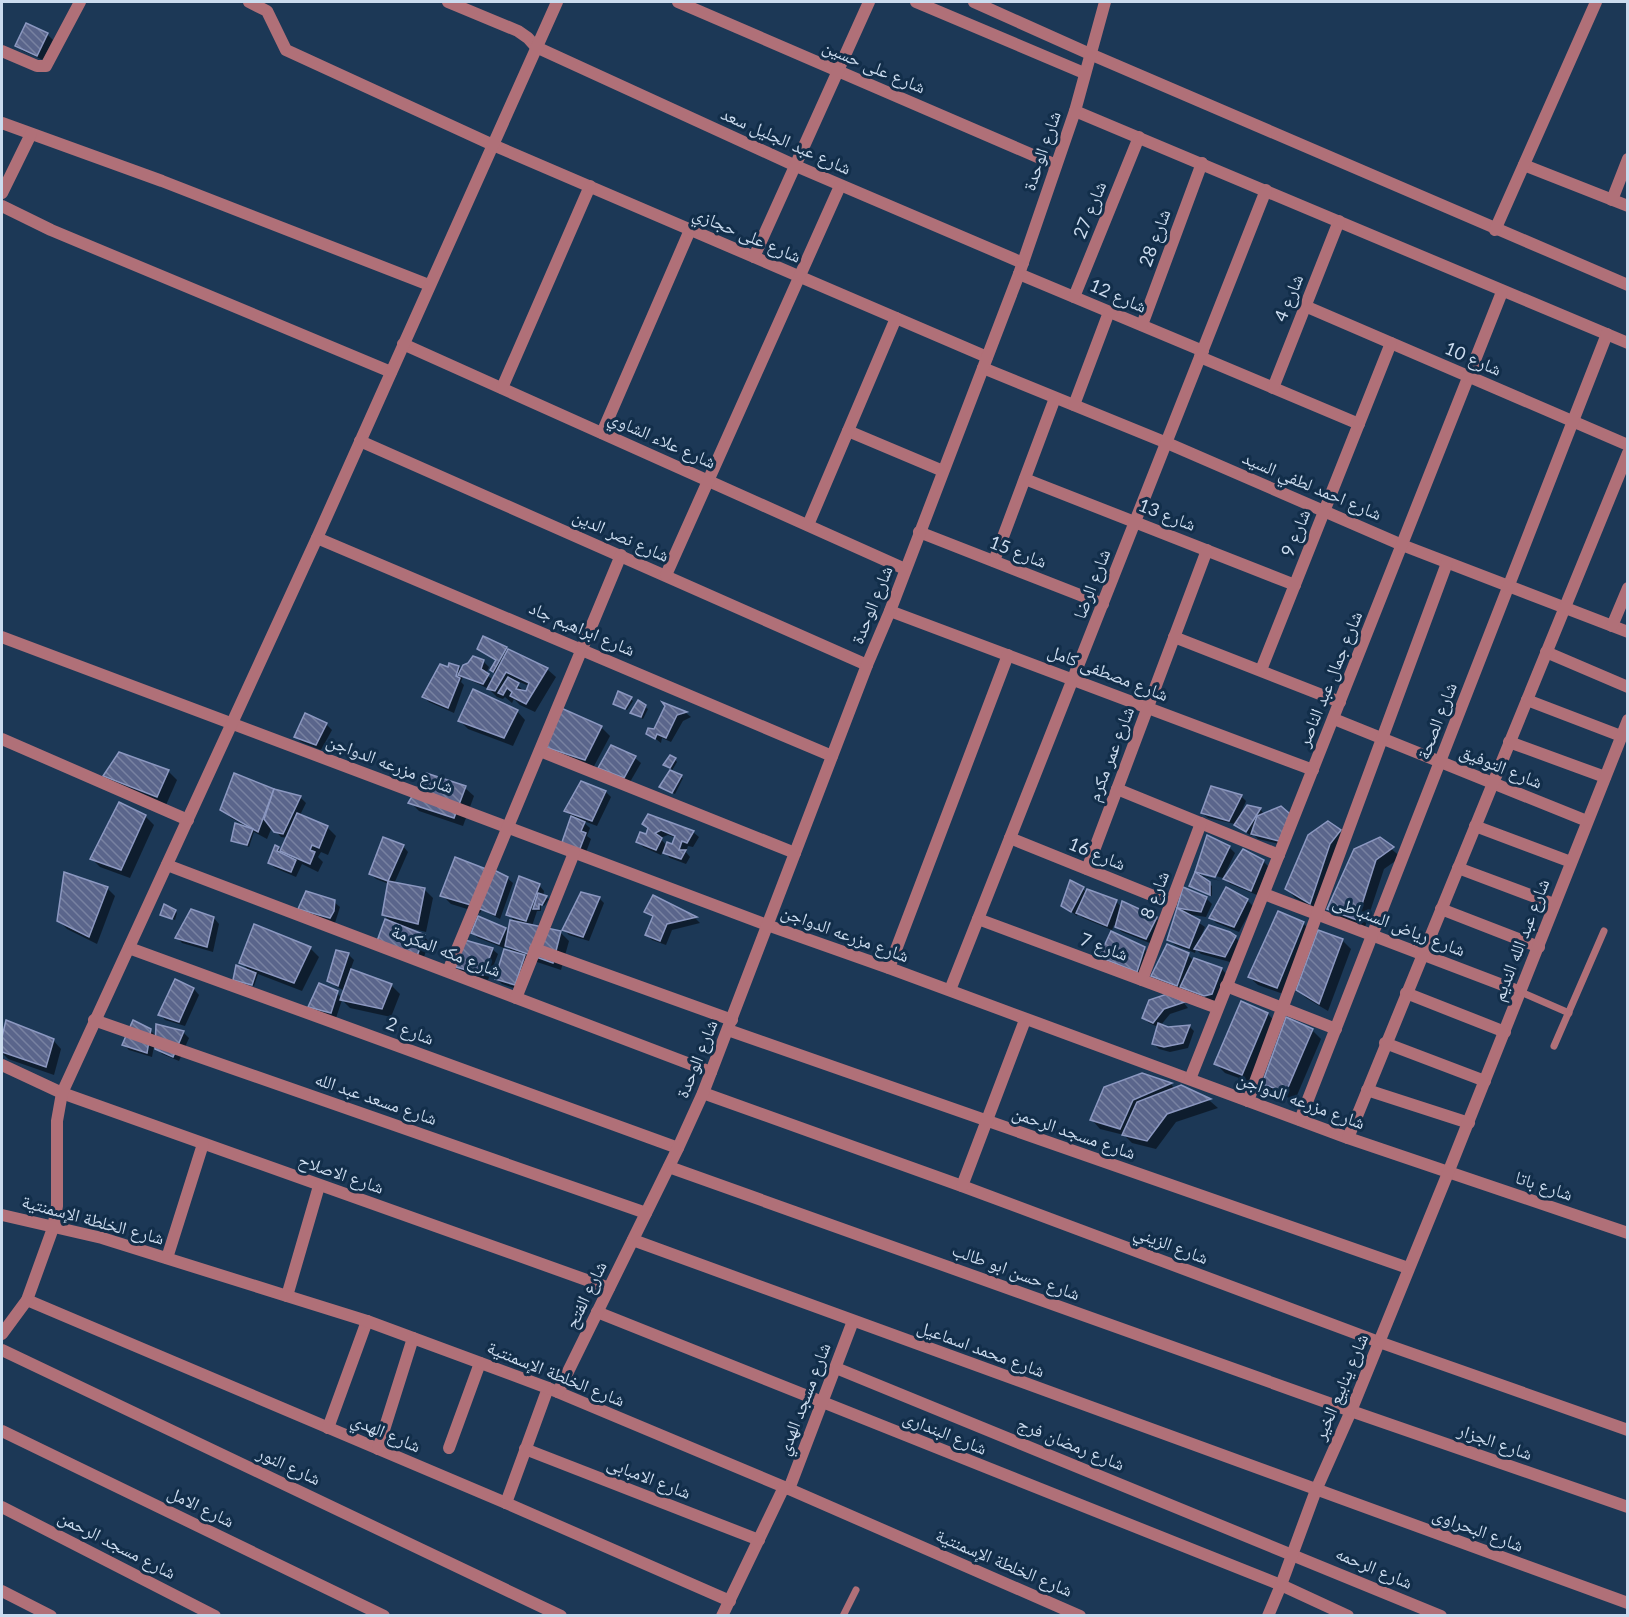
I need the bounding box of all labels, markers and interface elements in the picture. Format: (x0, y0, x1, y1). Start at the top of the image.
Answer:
street label: شارع على حسين (819, 35, 929, 99)
street label: شارع عبد الجليل سعد (717, 101, 855, 180)
street label: شارع الوحدة (1017, 108, 1066, 194)
street label: شارع 27 (1068, 178, 1111, 242)
street label: شارع على حجازي (688, 201, 805, 271)
street label: شارع 28 (1134, 206, 1176, 270)
street label: شارع 4 (1269, 271, 1308, 325)
street label: شارع 12 (1086, 273, 1150, 318)
street label: شارع 10 (1441, 336, 1505, 381)
street label: شارع علاء الشاوي (603, 406, 720, 477)
street label: شارع احمد لطفي السيد (1238, 446, 1385, 529)
street label: شارع 13 (1135, 493, 1199, 536)
street label: شارع نصر الدين (569, 504, 673, 567)
street label: شارع 9 (1276, 506, 1315, 560)
street label: شارع 15 (986, 530, 1050, 573)
street label: شارع الرضا (1068, 546, 1115, 622)
street label: شارع الوحدة (845, 562, 898, 647)
street label: شارع ابراهيم جاد (525, 596, 639, 662)
street label: شارع جمال عبد الناصر (1291, 608, 1367, 751)
street label: شارع مصطفى كامل (1045, 639, 1172, 706)
street label: شارع الصحة (1411, 679, 1462, 763)
street label: شارع عمر مكرم (1082, 703, 1140, 805)
street label: شارع مزرعه الدواجن (323, 729, 457, 798)
street label: شارع التوفيق (1456, 739, 1546, 794)
street label: شارع 16 (1065, 832, 1129, 875)
street label: شارع 8 (1135, 868, 1174, 922)
street label: شارع عبد الله النديم (1487, 875, 1555, 1005)
street label: شارع رياض السنباطى (1330, 890, 1469, 961)
street label: شارع مزرعه الدواجن (778, 900, 912, 967)
street label: شارع مكه المكرمة (388, 919, 504, 982)
street label: شارع 7 (1077, 927, 1131, 966)
street label: شارع 2 (383, 1011, 437, 1050)
street label: شارع الوحدة (670, 1016, 723, 1101)
street label: شارع مسعد عبد الله (312, 1067, 440, 1130)
street label: شارع مزرعه الدواجن (1234, 1067, 1368, 1134)
street label: شارع مسجد الرحمن (1009, 1101, 1139, 1164)
street label: شارع الاصلاح (295, 1148, 387, 1200)
street label: شارع باتا (1513, 1165, 1576, 1206)
street label: شارع الخلطة الإسمنتية (19, 1189, 167, 1250)
street label: شارع الزيني (1129, 1220, 1212, 1273)
street label: شارع حسن ابو طالب (949, 1238, 1083, 1305)
street label: شارع الفتح (559, 1257, 613, 1333)
street label: شارع محمد اسماعيل (914, 1315, 1048, 1382)
street label: شارع ينابيع الخير (1307, 1330, 1374, 1445)
street label: شارع الخلطة الإسمنتية (484, 1335, 628, 1412)
street label: شارع مسجد الهدي (772, 1339, 839, 1460)
street label: شارع البندارى (900, 1405, 990, 1460)
street label: شارع الهدي (346, 1408, 424, 1461)
street label: شارع رمضان فرج (1014, 1412, 1128, 1476)
street label: شارع الجزار (1454, 1418, 1536, 1465)
street label: شارع النور (253, 1440, 325, 1490)
street label: شارع الامبابى (604, 1451, 694, 1504)
street label: شارع الامل (164, 1481, 238, 1533)
street label: شارع البحراوى (1429, 1502, 1527, 1557)
street label: شارع مسجد الرحمن (55, 1505, 180, 1584)
street label: شارع الخلطة الإسمنتية (932, 1523, 1076, 1602)
street label: شارع الرحمه (1332, 1541, 1416, 1594)

